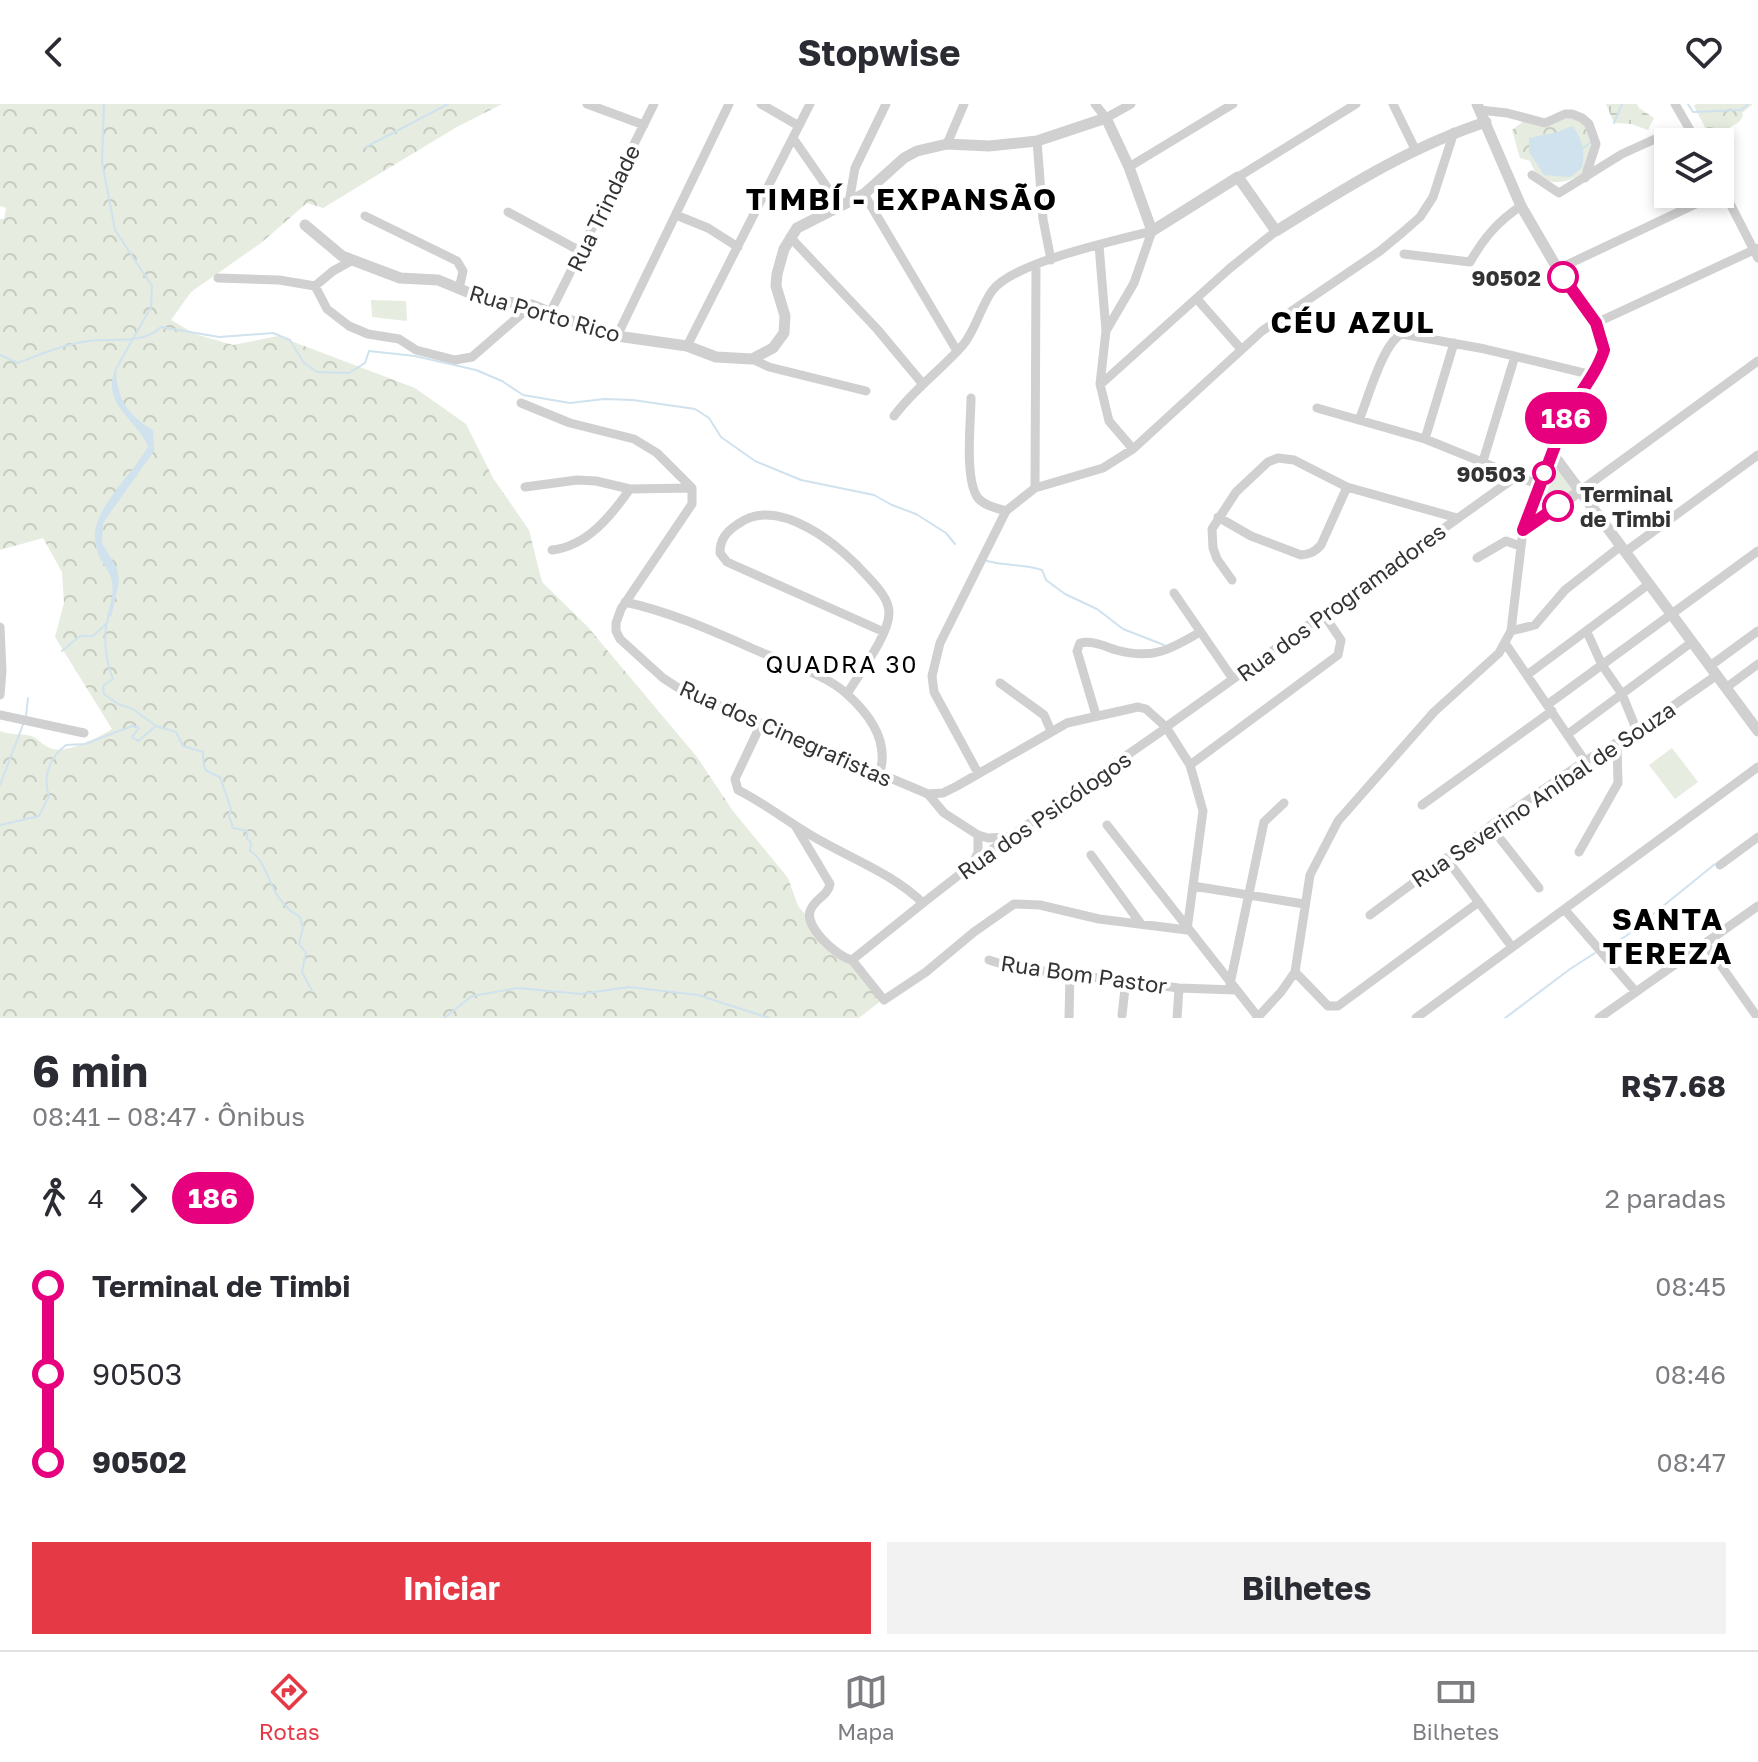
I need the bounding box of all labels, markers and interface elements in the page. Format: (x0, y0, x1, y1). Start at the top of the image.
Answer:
icon: back (32, 30, 76, 74)
icon: heart (1682, 30, 1726, 74)
text: Stopwise (798, 31, 960, 74)
map controls (1654, 128, 1734, 208)
button: layers (1654, 128, 1734, 208)
street label: Rua Trindade (561, 140, 645, 276)
district label: TIMBÍ - EXPANSÃO (746, 181, 1058, 217)
marker: 90502 (1548, 262, 1578, 292)
place label: 90502 (1472, 264, 1541, 291)
street label: Rua Porto Rico (466, 279, 624, 347)
district label: CÉU AZUL (1271, 304, 1435, 340)
line badge: 186 (1520, 392, 1612, 444)
text: 186 (1541, 401, 1591, 434)
place label: 90503 (1457, 460, 1526, 487)
marker: 90503 (1533, 462, 1555, 484)
place label: Terminal de Timbi (1580, 480, 1673, 532)
marker: Terminal de Timbi (1543, 491, 1573, 521)
street label: Rua dos Programadores (1231, 517, 1451, 687)
district label: QUADRA 30 (766, 649, 918, 678)
street label: Rua dos Cinegrafistas (676, 674, 896, 792)
street label: Rua Severino Aníbal de Souza (1406, 695, 1680, 893)
street label: Rua dos Psicólogos (952, 745, 1136, 885)
district label: SANTA TEREZA (1603, 901, 1733, 971)
street label: Rua Bom Pastor (999, 949, 1169, 999)
text: 6 min (32, 1044, 148, 1097)
text: R$7.68 (1621, 1068, 1726, 1104)
text: 08:41 – 08:47 · Ônibus (32, 1101, 305, 1132)
icon: walk (32, 1176, 76, 1220)
icon: forward (116, 1176, 160, 1220)
text: 186 (188, 1181, 238, 1214)
text: 4 (88, 1183, 104, 1214)
text: 2 paradas (1605, 1183, 1726, 1214)
text: Terminal de Timbi (92, 1268, 350, 1304)
text: 08:45 (1655, 1271, 1726, 1302)
text: 90503 (92, 1356, 182, 1392)
text: 08:46 (1655, 1359, 1726, 1390)
text: 90502 (92, 1444, 187, 1480)
text: 08:47 (1657, 1447, 1726, 1478)
button: Iniciar (32, 1542, 871, 1634)
button: Bilhetes (887, 1542, 1726, 1634)
tab: Rotas (259, 1670, 320, 1745)
tab: Mapa (837, 1670, 894, 1745)
tab: Bilhetes (1412, 1670, 1499, 1745)

